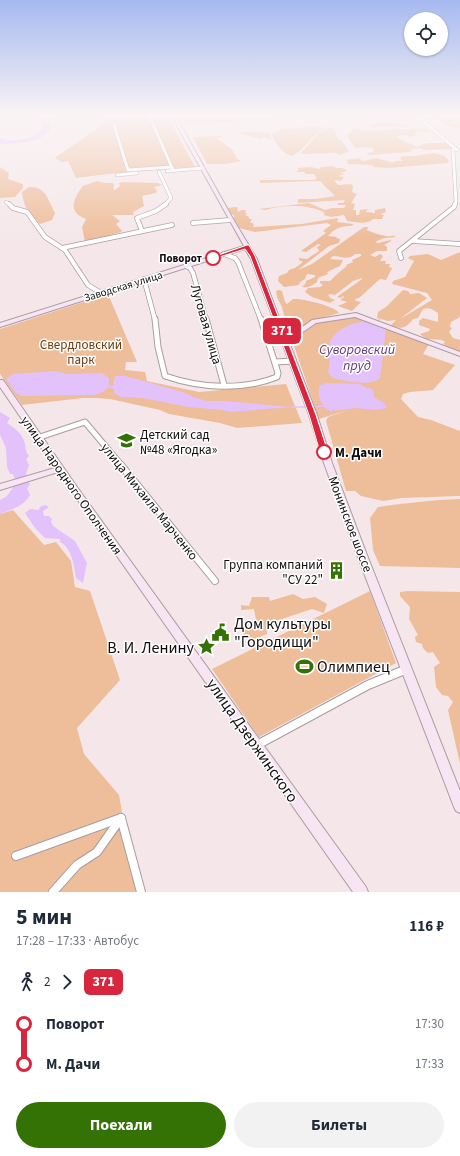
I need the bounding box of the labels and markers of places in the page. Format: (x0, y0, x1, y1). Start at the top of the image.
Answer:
marker: Поворот (205, 250, 221, 266)
place label: Поворот (159, 251, 203, 266)
place label: Детский сад №48 «Ягодка» (140, 426, 217, 459)
school or university icon: Детский сад №48 «Ягодка» (117, 431, 137, 451)
marker: М. Дачи (316, 444, 332, 460)
place label: М. Дачи (335, 444, 382, 462)
place label: Группа компаний "СУ 22" (223, 556, 323, 589)
building icon: Группа компаний "СУ 22" (326, 561, 346, 581)
place label: Дом культуры "Городищи" (234, 613, 331, 653)
public building icon: Дом культуры "Городищи" (211, 622, 231, 642)
place label: В. И. Ленину (107, 637, 195, 659)
place icon: В. И. Ленину (197, 637, 217, 657)
sports icon: Олимпиец (294, 656, 314, 676)
place label: Олимпиец (317, 656, 390, 678)

